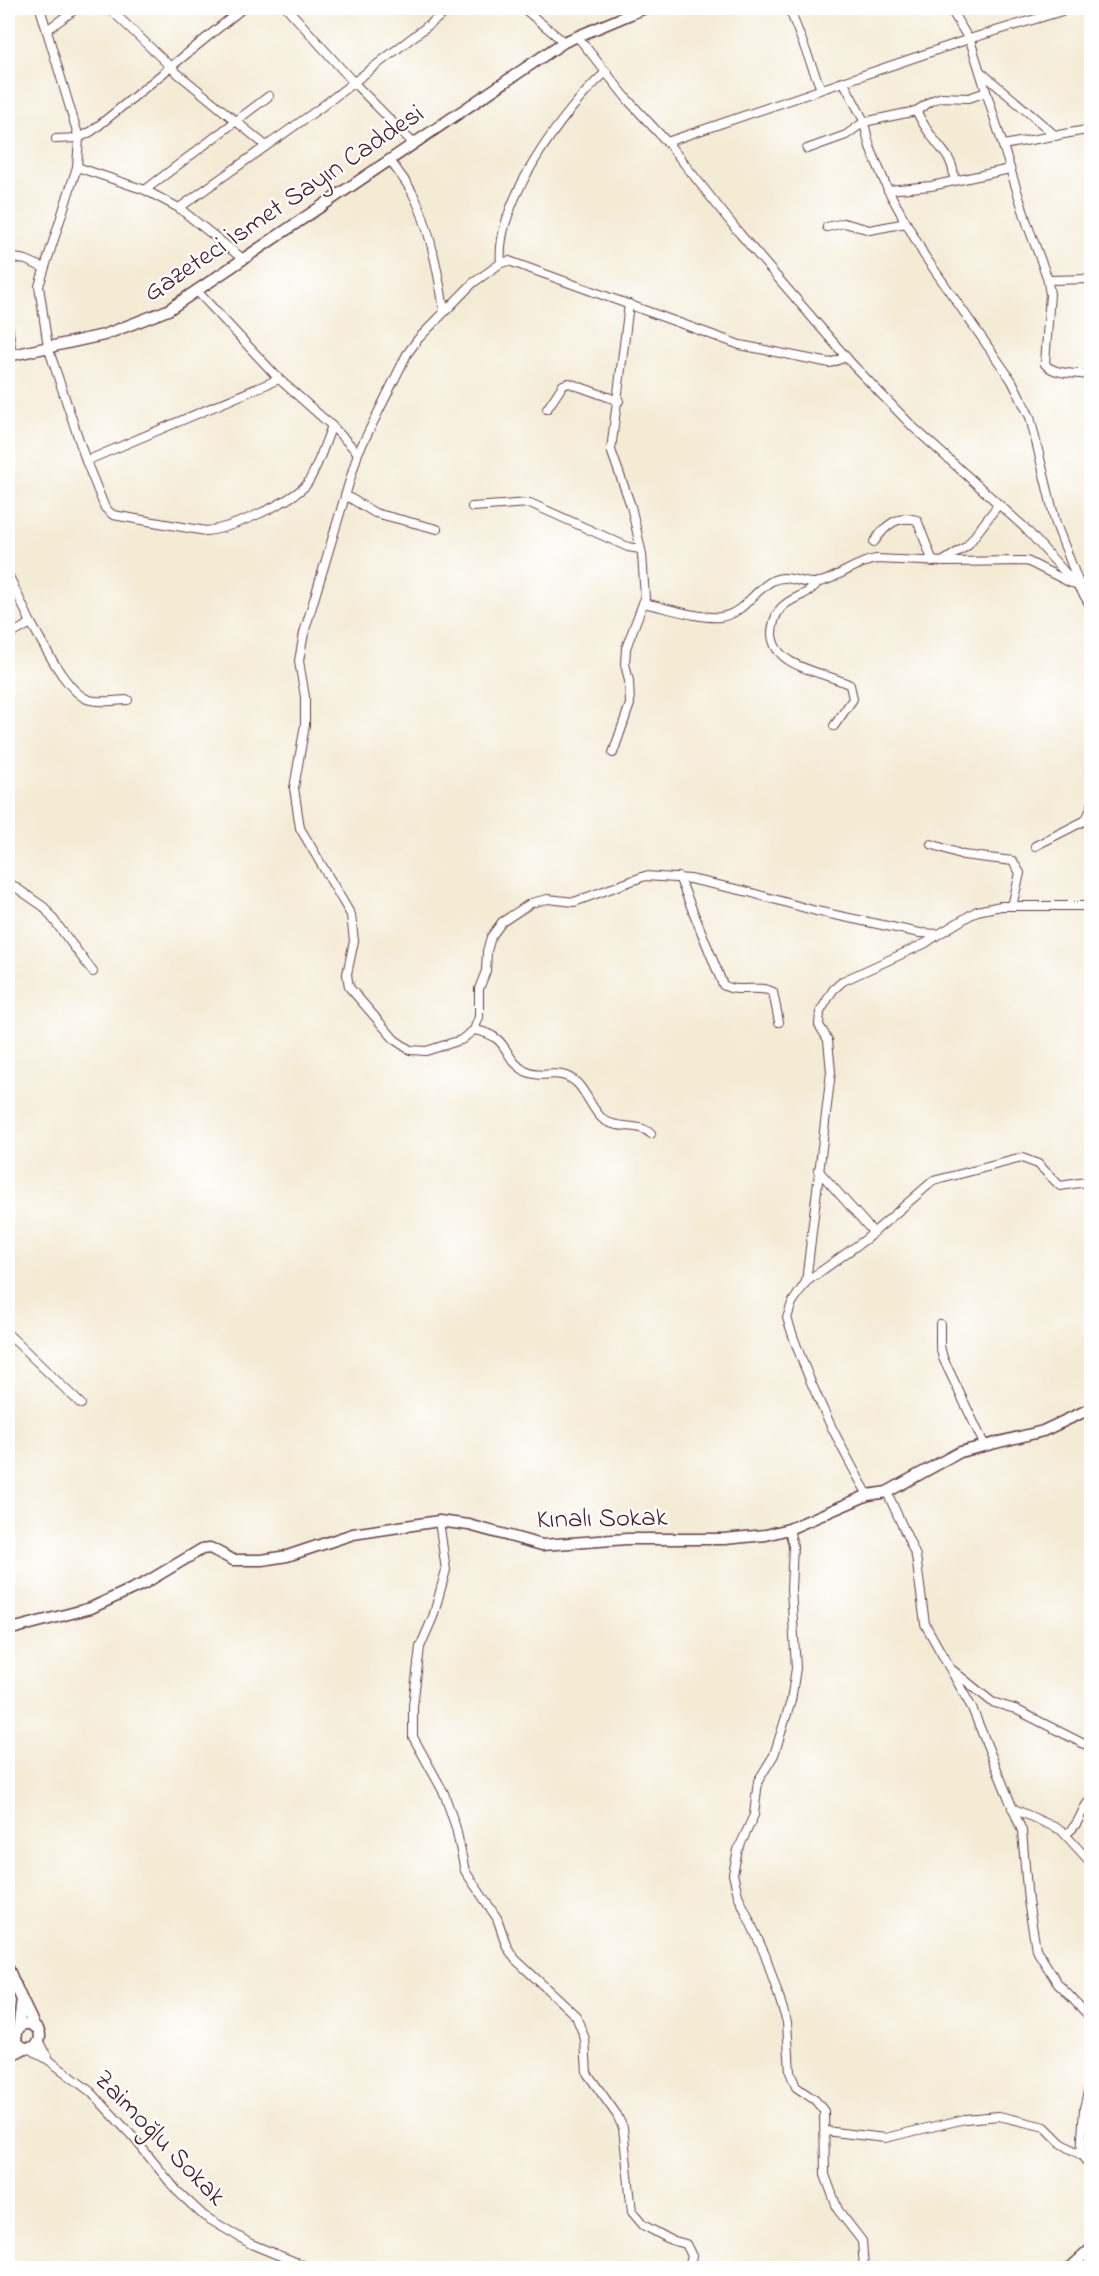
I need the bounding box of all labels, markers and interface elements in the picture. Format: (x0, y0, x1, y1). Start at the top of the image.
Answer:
street label: Gazeteci İsmet Sayın Caddesi (136, 95, 432, 313)
street label: Kınalı Sokak (536, 1499, 668, 1540)
street label: Zaimoğlu Sokak (84, 2062, 235, 2216)

